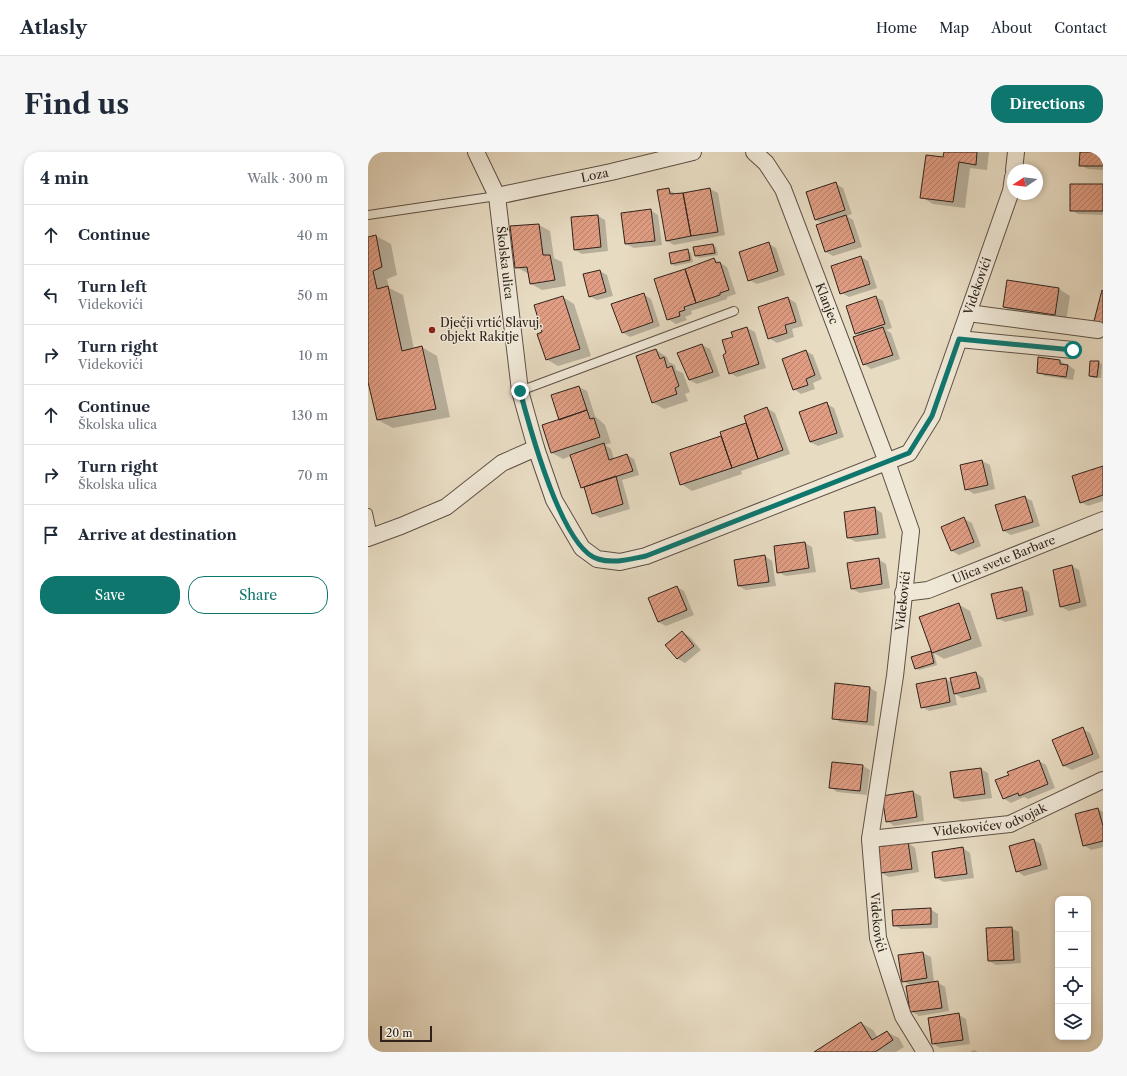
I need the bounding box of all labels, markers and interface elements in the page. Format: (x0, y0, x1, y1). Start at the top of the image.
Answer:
text: Atlasly (20, 16, 87, 39)
text: Home (876, 19, 917, 37)
text: Map (939, 19, 969, 37)
text: About (991, 19, 1032, 37)
text: Contact (1054, 19, 1107, 37)
button: Directions (991, 85, 1103, 123)
text: Find us (24, 87, 129, 121)
north arrow (1007, 164, 1043, 200)
street label: Loza (580, 165, 611, 185)
text: 4 min (40, 168, 89, 188)
text: Walk · 300 m (247, 170, 328, 186)
icon: ahead (40, 224, 62, 246)
text: Continue (78, 225, 150, 244)
street label: Školska ulica (494, 225, 517, 301)
text: 40 m (297, 227, 328, 243)
street label: Videkovići (960, 255, 994, 318)
text: Turn left (78, 277, 147, 296)
street label: Klanjec (812, 281, 842, 326)
icon: left (40, 284, 62, 306)
text: 50 m (297, 287, 328, 303)
text: Videkovići (78, 296, 143, 312)
place label: Dječji vrtić Slavuj, objekt Rakitje (440, 315, 542, 344)
marker: Dječji vrtić Slavuj, objekt Rakitje (427, 325, 437, 335)
text: Turn right (78, 337, 158, 356)
route start (1064, 341, 1082, 359)
icon: right (40, 344, 62, 366)
text: 10 m (299, 347, 328, 363)
text: Videkovići (78, 356, 143, 372)
route end (511, 382, 529, 400)
text: Continue (78, 397, 150, 416)
icon: ahead (40, 404, 62, 426)
text: 130 m (292, 407, 328, 423)
text: Školska ulica (78, 416, 157, 432)
text: Turn right (78, 457, 158, 476)
icon: right (40, 464, 62, 486)
text: 70 m (298, 467, 328, 483)
text: Školska ulica (78, 476, 157, 492)
icon: arrive (40, 524, 62, 546)
text: Arrive at destination (78, 525, 237, 544)
street label: Ulica svete Barbare (950, 532, 1058, 586)
street label: Videkovići (892, 570, 913, 633)
button: Save (40, 576, 180, 614)
button: Share (188, 576, 328, 614)
street label: Videkovićev odvojak (931, 799, 1050, 839)
street label: Videkovići (867, 891, 890, 954)
map controls (1055, 896, 1091, 1040)
button: + (1055, 896, 1091, 932)
button: − (1055, 932, 1091, 968)
button: locate (1055, 968, 1091, 1004)
button: layers (1055, 1004, 1091, 1040)
scale bar (380, 1024, 432, 1043)
text: 20 m (386, 1026, 412, 1040)

